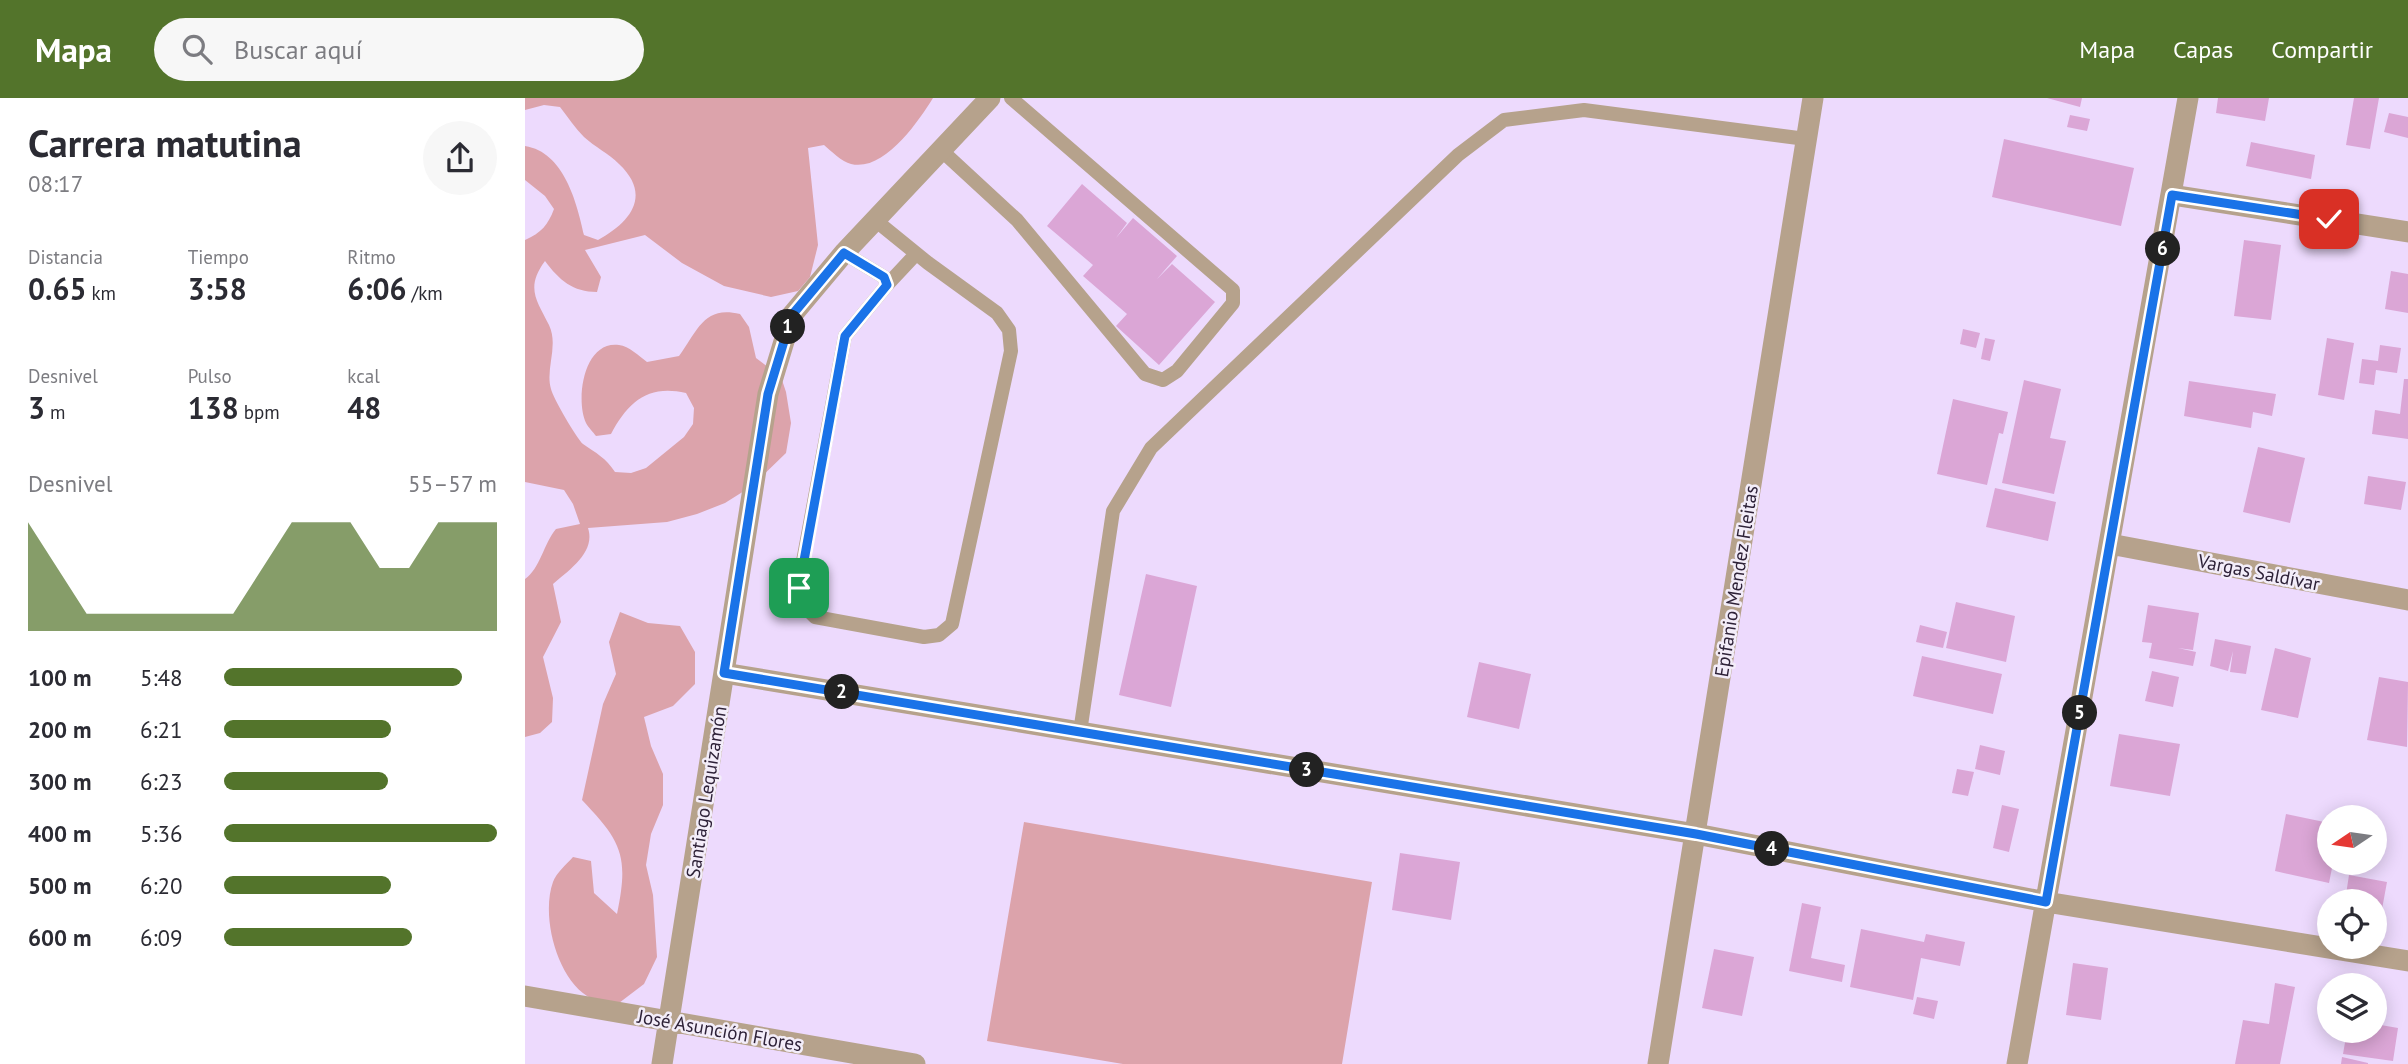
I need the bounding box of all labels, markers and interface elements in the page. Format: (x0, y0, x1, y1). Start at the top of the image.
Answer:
search box (154, 18, 644, 81)
text: Mapa (35, 28, 112, 71)
icon: search (178, 30, 216, 68)
text: Buscar aquí (234, 33, 362, 66)
text: Mapa (2079, 34, 2135, 65)
text: Capas (2173, 34, 2233, 65)
text: Compartir (2271, 34, 2373, 65)
text: Carrera matutina (28, 118, 302, 167)
button: share (423, 121, 497, 195)
text: 08:17 (28, 169, 83, 198)
pin (2299, 189, 2359, 249)
icon: check (2310, 200, 2348, 238)
pin: 6 (2145, 232, 2181, 266)
text: 6 (2157, 236, 2168, 260)
text: Distancia (28, 245, 103, 269)
text: Tiempo (188, 245, 249, 269)
text: Ritmo (347, 245, 396, 269)
text: 0.65 (28, 269, 86, 308)
text: 3:58 (188, 269, 247, 308)
text: 6:06 (347, 269, 406, 308)
text: km (86, 281, 116, 305)
text: /km (406, 281, 443, 305)
pin: 1 (771, 310, 805, 344)
text: 1 (782, 314, 793, 338)
text: Desnivel (28, 364, 98, 388)
text: Pulso (188, 364, 232, 388)
text: kcal (347, 364, 380, 388)
text: 3 (28, 388, 45, 427)
text: 138 (188, 388, 239, 427)
text: 48 (347, 388, 381, 427)
text: m (45, 400, 66, 424)
text: bpm (239, 400, 280, 424)
text: Desnivel (28, 469, 112, 498)
text: 55–57 m (408, 469, 497, 498)
street label: Epifanio Mendez Fleitas (1709, 484, 1763, 678)
street label: Vargas Saldívar (2195, 548, 2323, 596)
pin (769, 558, 829, 618)
icon: arrive (780, 569, 818, 607)
text: 100 m (28, 663, 91, 692)
text: 5:48 (140, 663, 183, 692)
pin: 2 (825, 674, 859, 710)
text: 2 (836, 679, 847, 703)
pin: 5 (2063, 696, 2097, 730)
text: 5 (2074, 700, 2085, 724)
street label: Santiago Lequizamón (681, 704, 731, 880)
text: 200 m (28, 715, 91, 744)
text: 6:21 (140, 715, 183, 744)
pin: 3 (1289, 752, 1325, 788)
text: 3 (1301, 757, 1312, 781)
text: 300 m (28, 767, 91, 796)
text: 6:23 (140, 767, 183, 796)
north arrow (2317, 805, 2387, 875)
map controls (2317, 805, 2387, 1043)
text: 400 m (28, 819, 91, 848)
text: 5:36 (140, 819, 183, 848)
pin: 4 (1755, 832, 1789, 866)
text: 4 (1766, 836, 1777, 860)
text: 500 m (28, 871, 91, 900)
text: 6:20 (140, 871, 183, 900)
button: locate (2317, 889, 2387, 959)
text: 600 m (28, 923, 91, 952)
text: 6:09 (140, 923, 183, 952)
button: layers (2317, 973, 2387, 1043)
street label: José Asunción Flores (635, 1004, 804, 1056)

